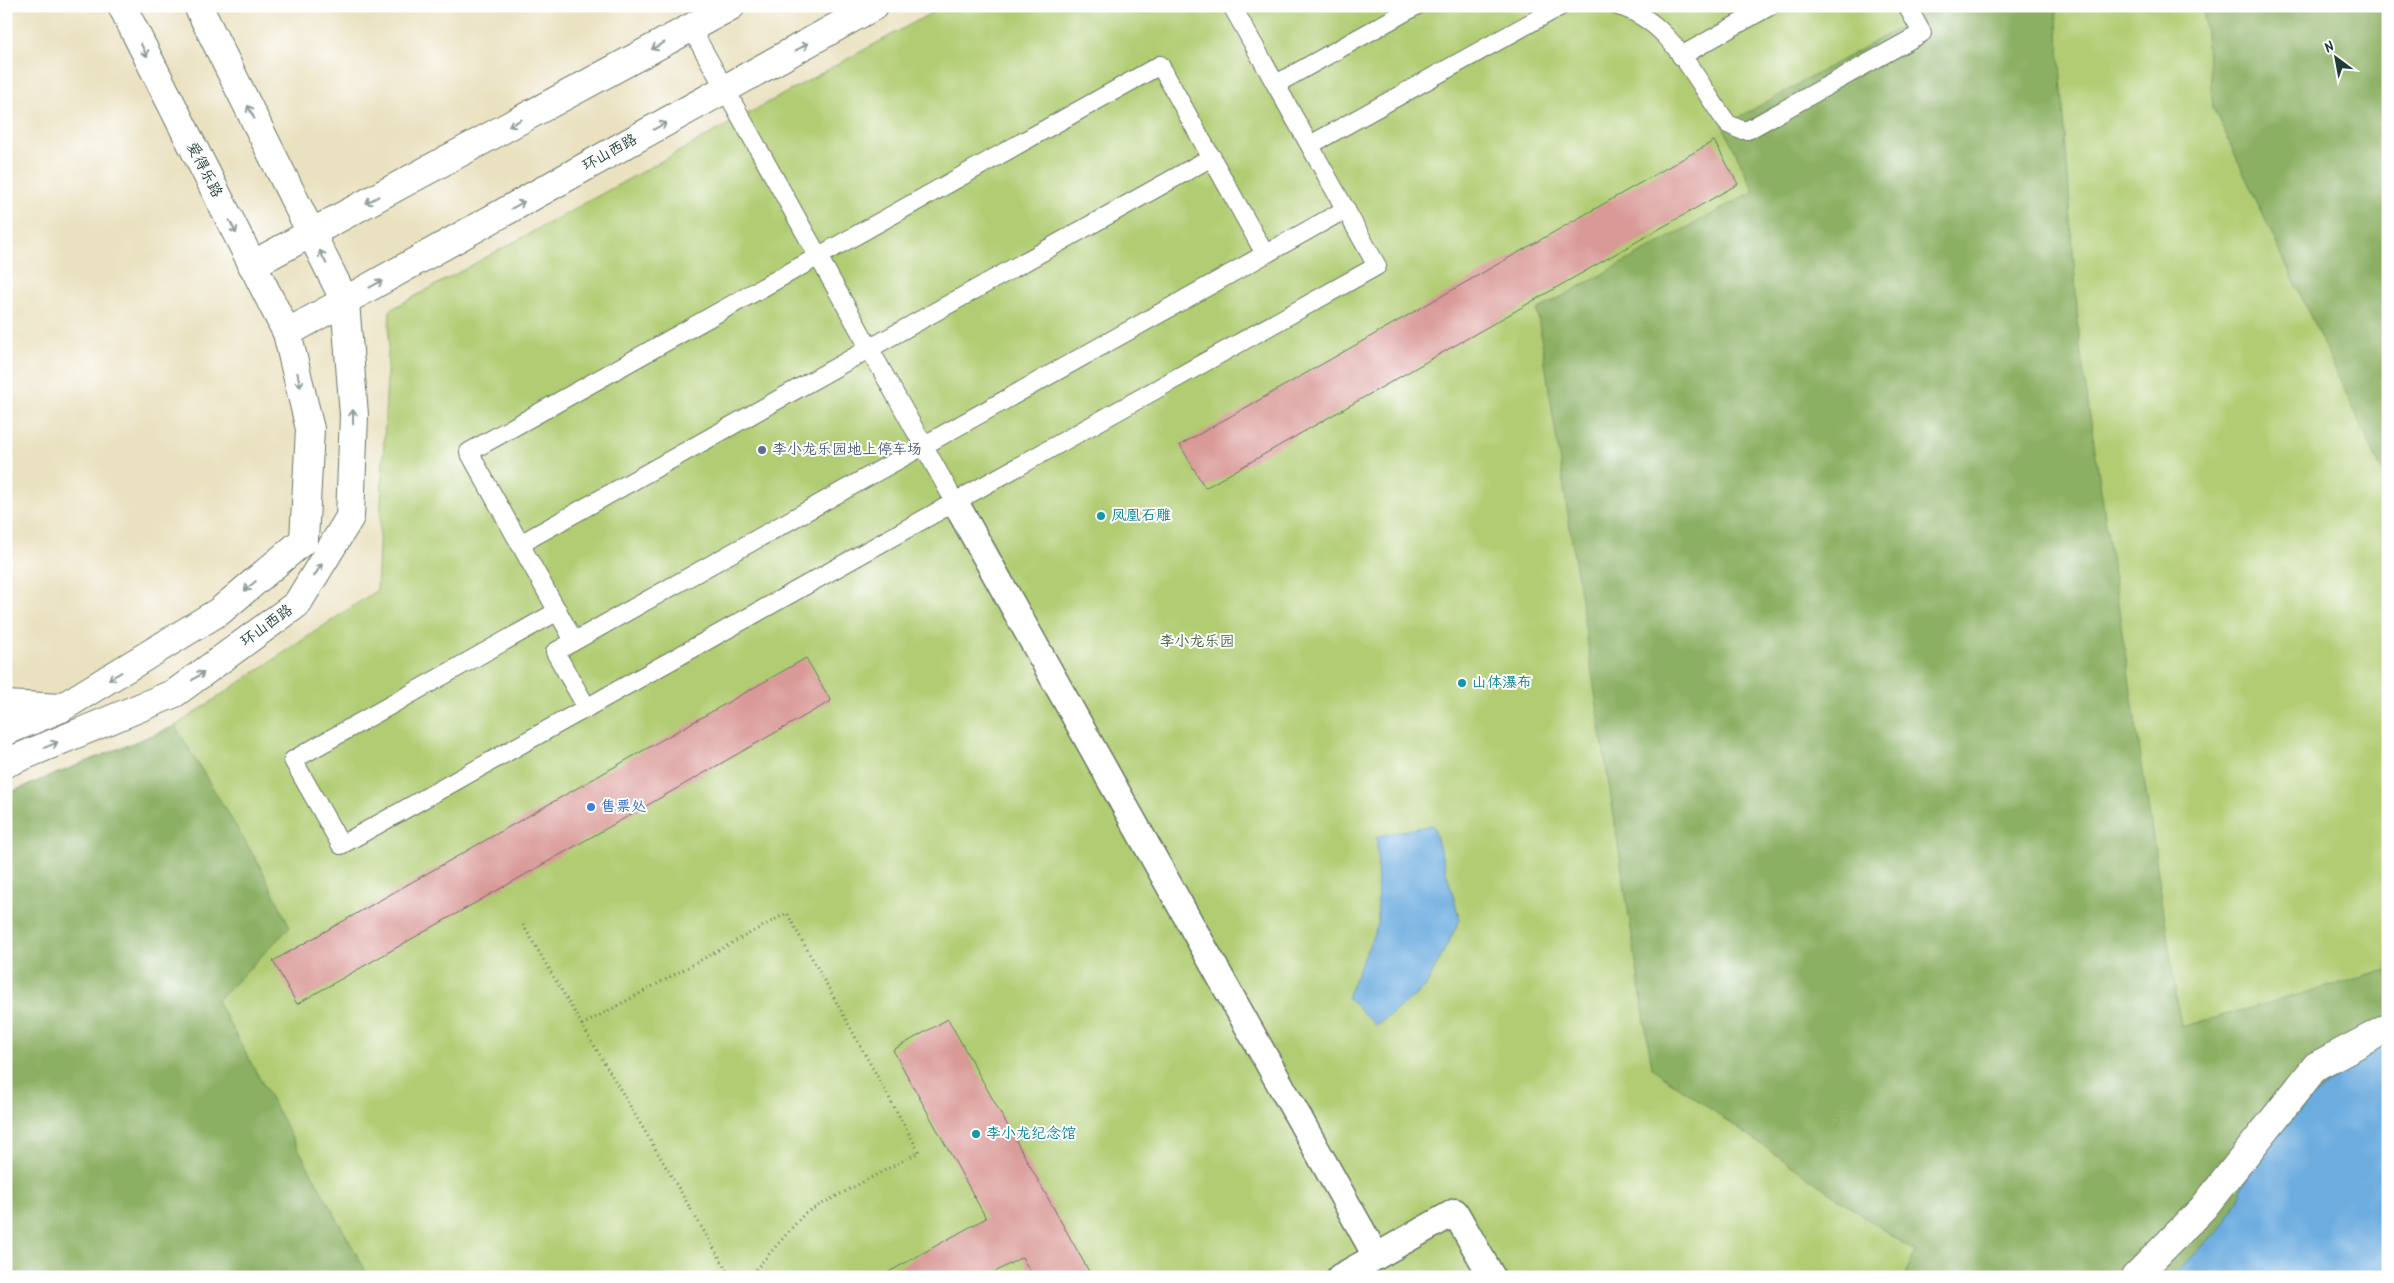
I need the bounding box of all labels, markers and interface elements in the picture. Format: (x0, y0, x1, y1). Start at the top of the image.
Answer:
north arrow (2312, 32, 2362, 82)
text: N (2320, 36, 2339, 59)
one-way arrow (650, 41, 665, 51)
one-way arrow (794, 41, 809, 51)
one-way arrow (140, 42, 149, 57)
one-way arrow (246, 105, 255, 120)
one-way arrow (507, 118, 522, 128)
one-way arrow (652, 120, 667, 130)
street label: 环山西路 (578, 128, 642, 178)
street label: 爱得乐路 (180, 138, 228, 202)
one-way arrow (364, 195, 379, 205)
one-way arrow (510, 199, 525, 209)
one-way arrow (228, 219, 238, 234)
one-way arrow (318, 250, 327, 265)
one-way arrow (368, 278, 383, 288)
one-way arrow (295, 372, 304, 388)
one-way arrow (348, 409, 358, 425)
place label: 李小龙乐园地上停车场 (772, 438, 922, 462)
marker: 李小龙乐园地上停车场 (756, 444, 768, 456)
place label: 凤凰石雕 (1111, 504, 1171, 528)
marker: 凤凰石雕 (1095, 510, 1107, 522)
one-way arrow (313, 563, 323, 577)
one-way arrow (244, 580, 257, 591)
street label: 环山西路 (236, 599, 298, 653)
park label: 李小龙乐园 (1159, 630, 1235, 654)
one-way arrow (108, 671, 122, 681)
one-way arrow (191, 671, 205, 681)
place label: 山体瀑布 (1472, 671, 1532, 695)
marker: 山体瀑布 (1456, 677, 1468, 689)
one-way arrow (43, 739, 58, 749)
place label: 售票处 (601, 795, 646, 819)
marker: 售票处 (585, 801, 597, 813)
place label: 李小龙纪念馆 (986, 1122, 1076, 1146)
marker: 李小龙纪念馆 (970, 1128, 982, 1140)

